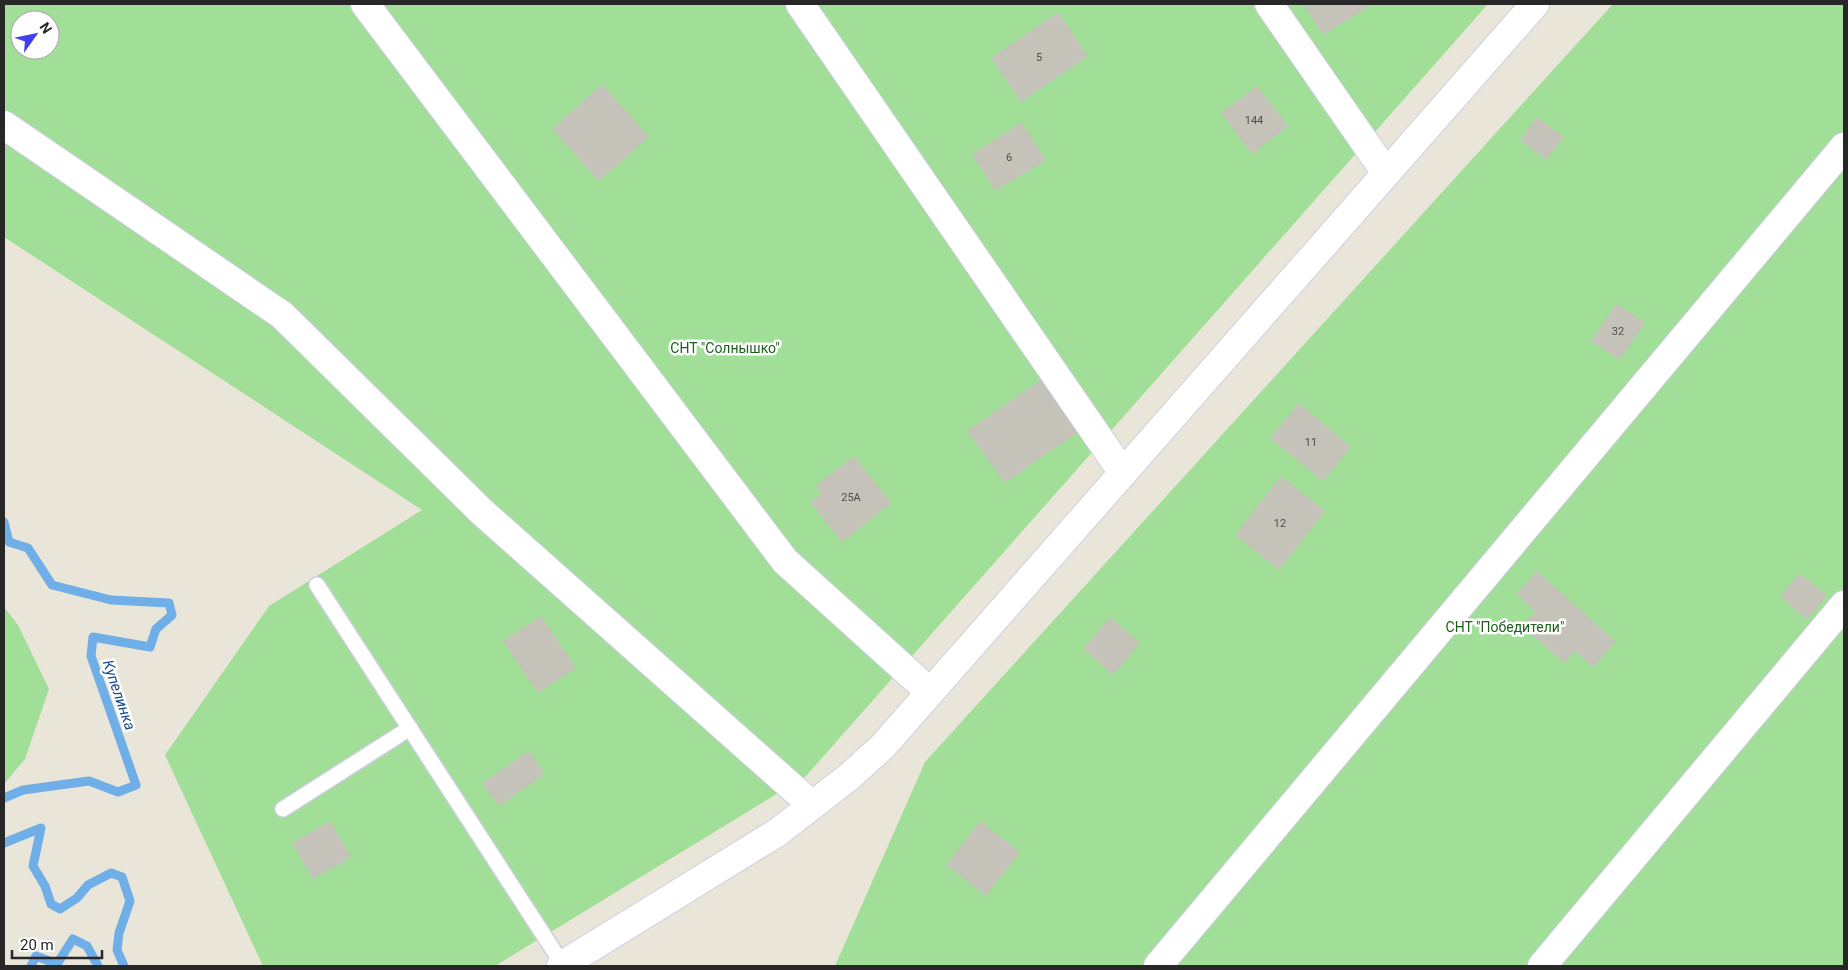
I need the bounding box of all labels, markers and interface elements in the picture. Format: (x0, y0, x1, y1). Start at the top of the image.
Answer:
north arrow (10, 10, 60, 60)
text: N (36, 19, 55, 36)
house number: 5 (1036, 51, 1042, 64)
house number: 144 (1245, 114, 1263, 127)
house number: 6 (1006, 151, 1012, 164)
house number: 32 (1612, 325, 1624, 338)
park label: СНТ "Солнышко" (670, 340, 780, 356)
house number: 11 (1305, 436, 1317, 449)
house number: 25А (841, 491, 862, 504)
house number: 12 (1274, 517, 1286, 530)
park label: СНТ "Победители" (1446, 619, 1564, 635)
water label: Купелинка (99, 658, 139, 733)
scale bar (12, 928, 102, 960)
text: 20 m (20, 936, 54, 954)

